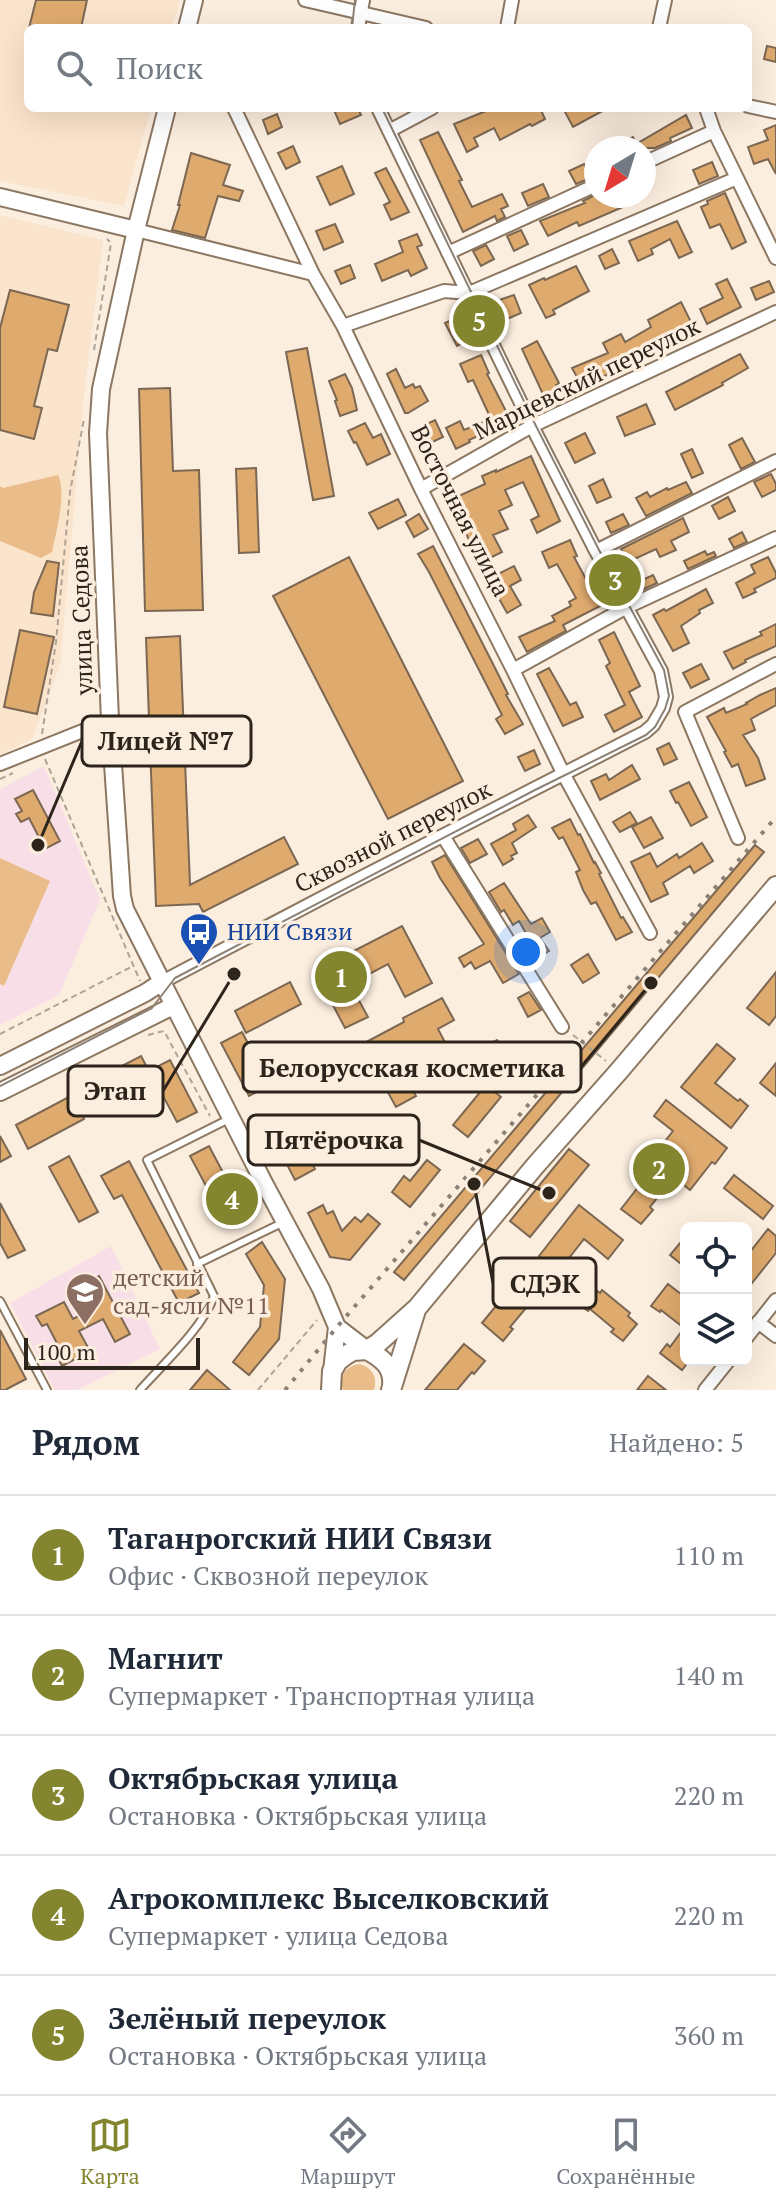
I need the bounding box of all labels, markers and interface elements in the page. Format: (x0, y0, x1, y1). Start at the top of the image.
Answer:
search box (24, 24, 752, 112)
icon: search (52, 46, 96, 90)
text: Поиск (116, 48, 203, 88)
north arrow (584, 136, 656, 208)
pin: 5 (453, 291, 505, 351)
street label: Марцевский переулок (468, 309, 705, 447)
street label: Восточная улица (404, 419, 518, 602)
street label: улица Седова (62, 544, 100, 697)
pin: 3 (589, 550, 641, 610)
callout: Лицей №7 (82, 716, 251, 766)
text: Лицей №7 (97, 723, 234, 757)
street label: Сквозной переулок (289, 773, 497, 900)
bus stop icon: НИИ Связи (178, 911, 220, 966)
place label: НИИ Связи (227, 915, 353, 947)
your location (506, 932, 546, 972)
pin: 1 (315, 947, 367, 1007)
callout: Белорусская косметика (243, 1042, 581, 1092)
text: Белорусская косметика (259, 1050, 566, 1084)
callout: Этап (68, 1066, 163, 1116)
text: Этап (84, 1073, 146, 1107)
callout: Пятёрочка (248, 1115, 419, 1165)
text: Пятёрочка (264, 1122, 404, 1156)
pin: 2 (633, 1139, 685, 1199)
pin: 4 (206, 1169, 258, 1229)
map controls (680, 1222, 752, 1366)
button: locate (680, 1222, 752, 1294)
callout: СДЭК (493, 1258, 596, 1308)
place label: детский сад-ясли №11 (113, 1261, 270, 1321)
text: СДЭК (510, 1266, 581, 1300)
school or university icon: детский сад-ясли №11 (64, 1271, 106, 1326)
button: layers (680, 1294, 752, 1366)
scale bar (24, 1334, 200, 1370)
text: 100 m (36, 1337, 96, 1366)
text: Рядом (32, 1420, 140, 1465)
text: Найдено: 5 (609, 1425, 744, 1459)
text: Таганрогский НИИ Связи (108, 1518, 492, 1558)
text: 1 (51, 1538, 65, 1572)
text: 110 m (674, 1538, 744, 1572)
text: Офис · Сквозной переулок (108, 1558, 428, 1592)
text: Магнит (108, 1638, 223, 1678)
text: 2 (51, 1658, 65, 1692)
text: 140 m (674, 1658, 744, 1692)
text: Супермаркет · Транспортная улица (108, 1678, 535, 1712)
text: Октябрьская улица (108, 1758, 398, 1798)
text: 3 (51, 1778, 65, 1812)
text: 220 m (674, 1778, 744, 1812)
text: Остановка · Октябрьская улица (108, 1798, 487, 1832)
text: Агрокомплекс Выселковский (108, 1878, 549, 1918)
text: 4 (51, 1898, 65, 1932)
text: 220 m (674, 1898, 744, 1932)
text: Супермаркет · улица Седова (108, 1918, 449, 1952)
text: Зелёный переулок (108, 1998, 386, 2038)
text: 5 (51, 2018, 65, 2052)
text: 360 m (674, 2018, 744, 2052)
text: Остановка · Октябрьская улица (108, 2038, 487, 2072)
tab: Карта (80, 2113, 140, 2190)
tab: Маршрут (300, 2113, 396, 2190)
tab: Сохранённые (556, 2113, 696, 2190)

